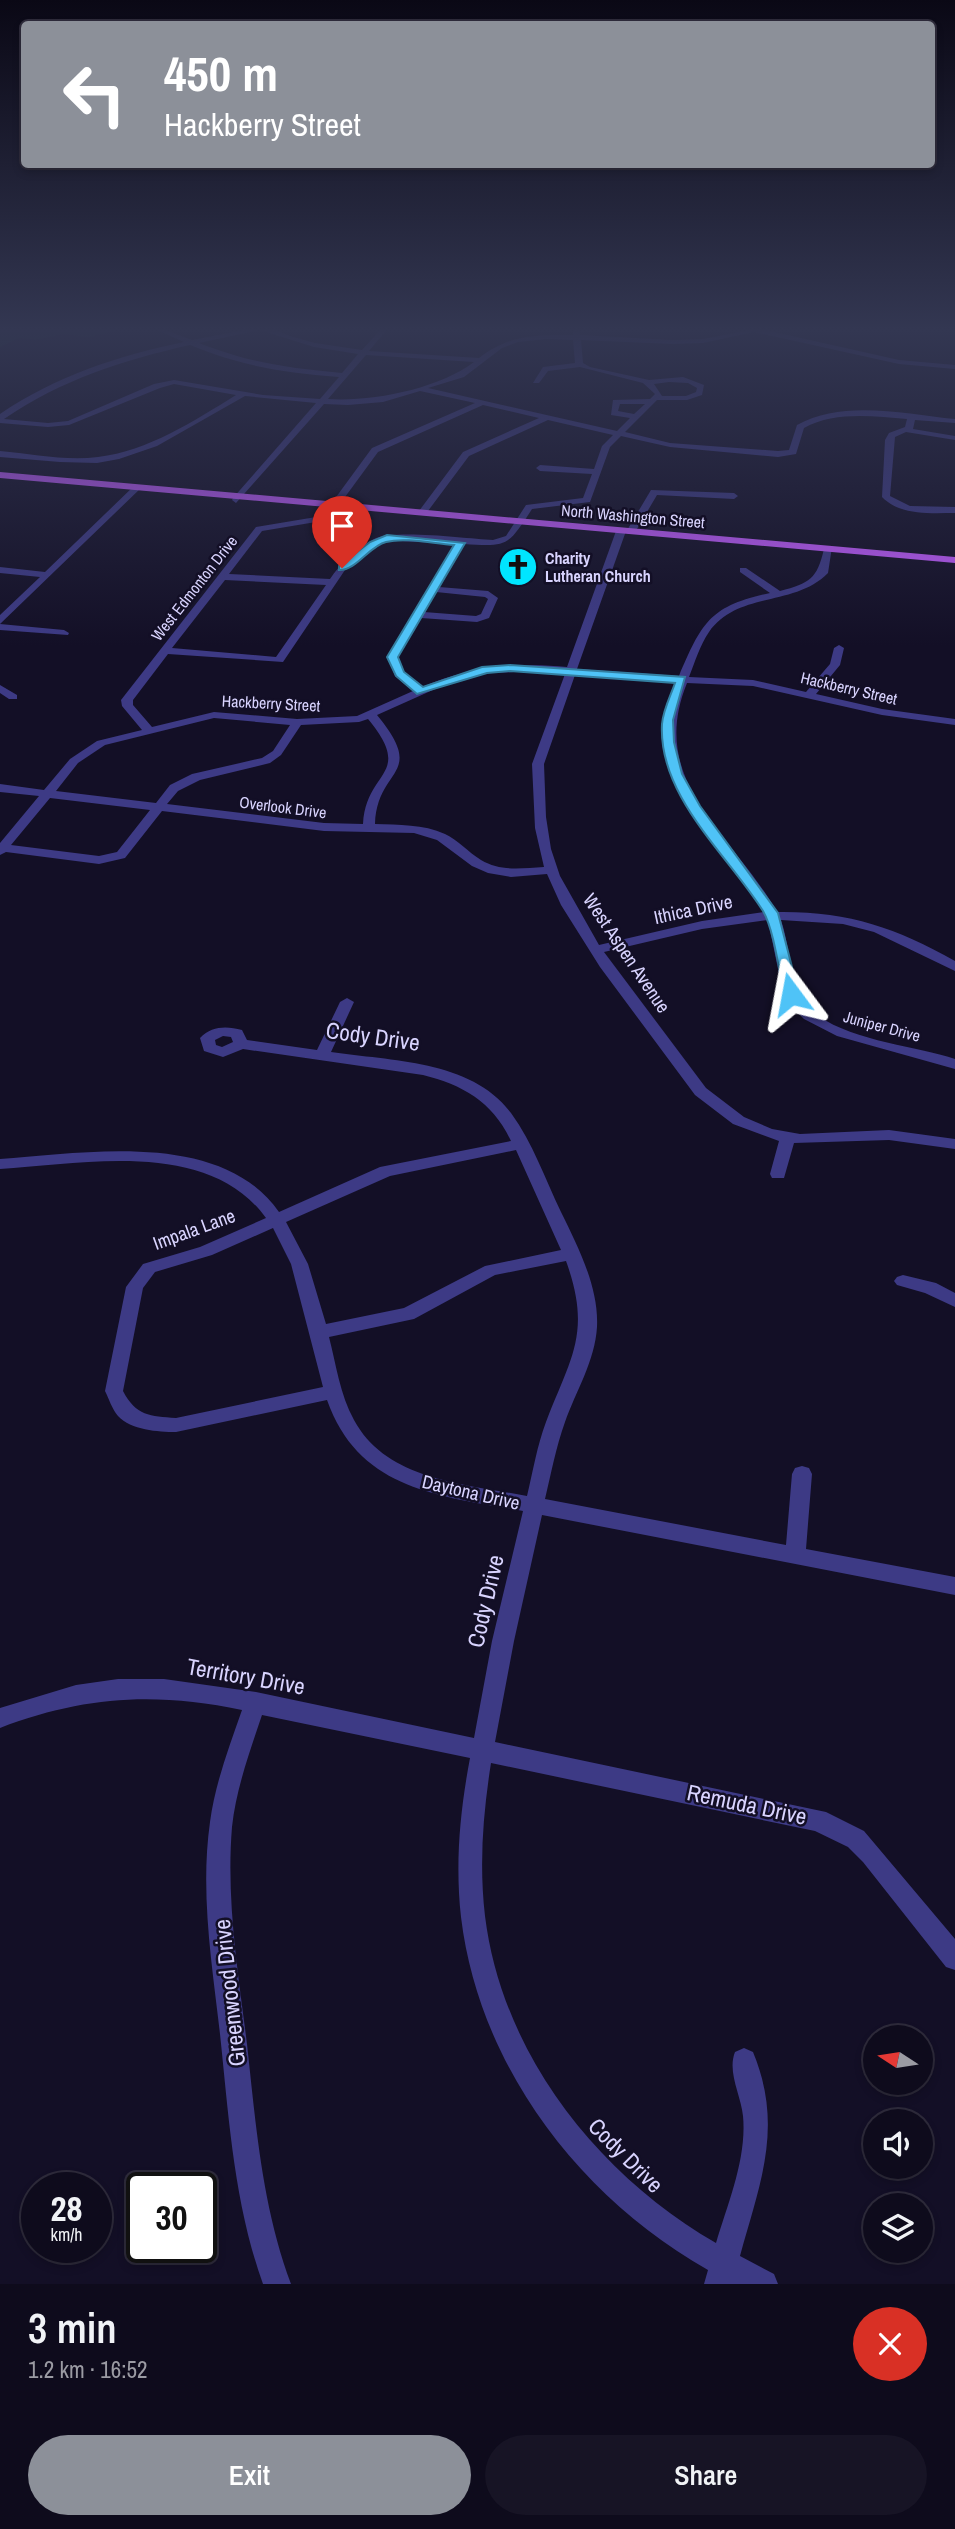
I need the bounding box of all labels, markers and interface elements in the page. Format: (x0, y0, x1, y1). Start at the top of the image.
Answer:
text: 450 m (164, 40, 278, 106)
icon: left (49, 49, 140, 140)
text: Hackberry Street (164, 103, 361, 146)
pin (312, 496, 372, 568)
street label: North Washington Street (560, 499, 706, 533)
icon: arrive (323, 507, 361, 545)
street label: West Edmonton Drive (146, 531, 242, 645)
church icon: Charity Lutheran Church (497, 546, 539, 588)
place label: Charity Lutheran Church (545, 547, 651, 587)
street label: Hackberry Street (799, 666, 900, 710)
street label: Hackberry Street (221, 689, 321, 717)
street label: Overlook Drive (238, 791, 328, 823)
street label: West Aspen Avenue (577, 888, 677, 1018)
street label: Ithica Drive (651, 888, 735, 930)
position arrow (754, 957, 828, 1031)
street label: Juniper Drive (841, 1005, 923, 1047)
street label: Cody Drive (324, 1014, 422, 1058)
street label: Impala Lane (149, 1202, 239, 1256)
street label: Daytona Drive (420, 1468, 522, 1516)
street label: Cody Drive (459, 1552, 511, 1650)
street label: Territory Drive (184, 1650, 308, 1702)
street label: Remuda Drive (684, 1776, 810, 1832)
street label: Greenwood Drive (206, 1918, 252, 2068)
north arrow (863, 2025, 933, 2095)
map controls (863, 2025, 933, 2263)
button: sound (863, 2109, 933, 2179)
street label: Cody Drive (582, 2111, 670, 2199)
speed limit sign: 30 (126, 2172, 217, 2263)
text: 28 (51, 2185, 82, 2232)
button: layers (863, 2193, 933, 2263)
text: km/h (51, 2222, 83, 2247)
text: 3 min (28, 2300, 117, 2356)
button: close (853, 2307, 927, 2381)
text: 1.2 km · 16:52 (28, 2354, 148, 2385)
button: Exit (28, 2435, 471, 2515)
button: Share (485, 2435, 927, 2515)

